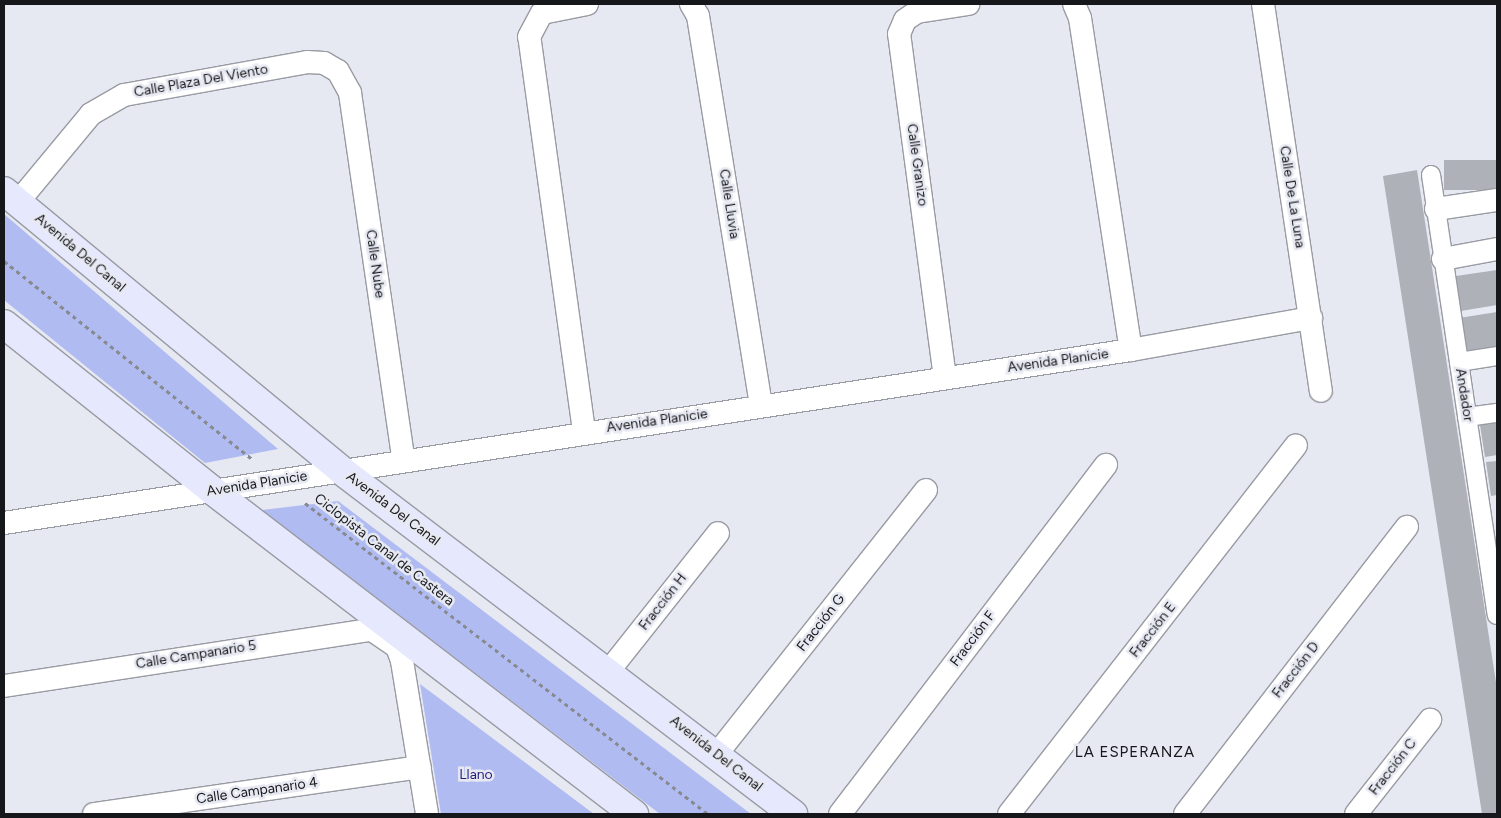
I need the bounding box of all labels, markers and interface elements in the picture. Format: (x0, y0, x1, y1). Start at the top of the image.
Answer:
street label: Calle Plaza Del Viento (133, 61, 269, 101)
street label: Calle Granizo (903, 123, 931, 207)
street label: Calle De La Luna (1276, 145, 1308, 249)
street label: Calle Lluvia (715, 168, 743, 240)
street label: Avenida Del Canal (31, 210, 129, 296)
street label: Calle Nube (362, 229, 388, 299)
street label: Avenida Planicie (1006, 346, 1110, 376)
street label: Andador (1452, 367, 1476, 423)
street label: Avenida Planicie (605, 406, 709, 436)
street label: Avenida Planicie (205, 468, 309, 500)
street label: Avenida Del Canal (343, 468, 443, 550)
street label: Ciclopista Canal de Castera (311, 490, 457, 610)
street label: Fracción H (636, 570, 690, 634)
street label: Fracción G (794, 591, 848, 655)
street label: Fracción E (1126, 599, 1180, 661)
street label: Fracción F (947, 608, 999, 670)
street label: Calle Campanario 5 (135, 637, 257, 673)
street label: Fracción D (1269, 639, 1323, 701)
street label: Avenida Del Canal (666, 713, 766, 795)
street label: Fracción C (1366, 735, 1420, 799)
district label: LA ESPERANZA (1073, 744, 1197, 762)
park label: Llano (459, 767, 493, 783)
street label: Calle Campanario 4 (195, 774, 319, 808)

